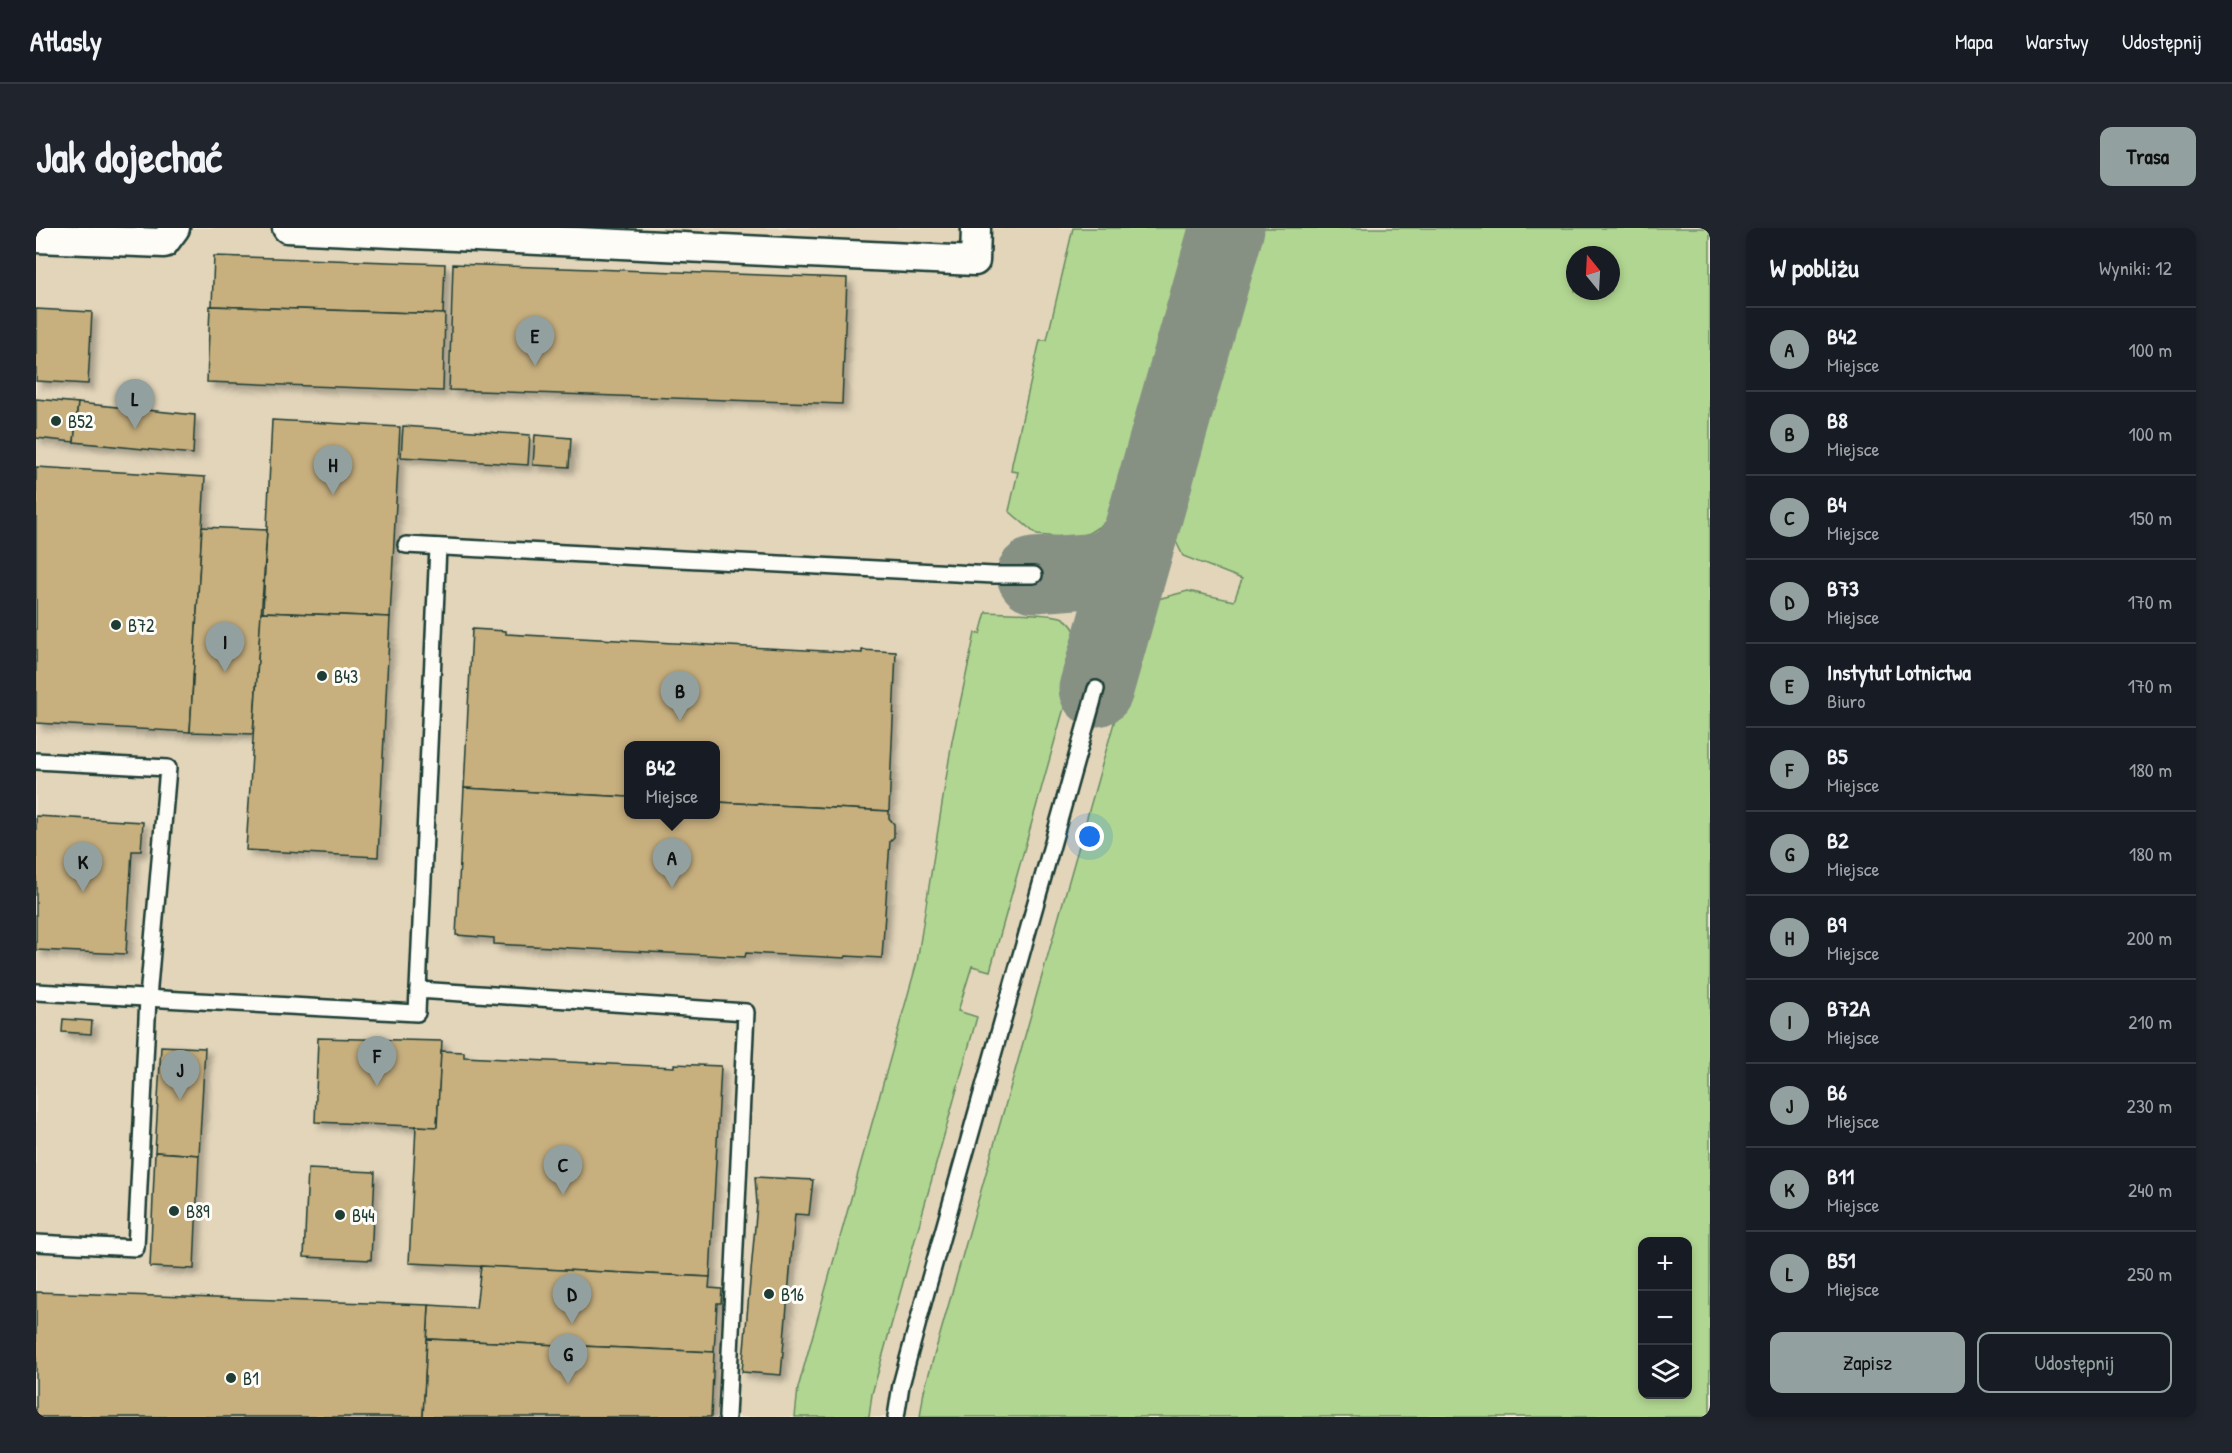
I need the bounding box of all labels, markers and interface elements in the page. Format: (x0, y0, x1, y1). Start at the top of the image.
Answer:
text: Atlasly (30, 22, 102, 60)
text: Mapa (1955, 27, 1993, 56)
text: Warstwy (2026, 27, 2089, 56)
text: Udostępnij (2122, 27, 2202, 56)
button: Trasa (2100, 127, 2196, 186)
text: Jak dojechać (36, 128, 222, 185)
north arrow (1566, 246, 1620, 300)
text: W pobliżu (1770, 250, 1859, 285)
text: Wyniki: 12 (2099, 254, 2172, 281)
pin: E (516, 316, 554, 366)
text: B42 (1827, 321, 1857, 351)
text: A (1785, 336, 1794, 363)
text: 100 m (2129, 336, 2172, 363)
text: Miejsce (1827, 351, 1879, 378)
pin: L (116, 380, 154, 429)
text: B8 (1827, 405, 1848, 435)
place label: B52 (68, 409, 94, 434)
marker: B52 (49, 414, 63, 428)
text: B (1784, 420, 1795, 447)
text: 100 m (2129, 420, 2172, 447)
text: Miejsce (1827, 435, 1879, 462)
pin: H (314, 446, 352, 495)
text: B4 (1827, 489, 1846, 519)
text: C (1784, 504, 1795, 531)
text: 150 m (2129, 504, 2172, 531)
text: Miejsce (1827, 519, 1879, 546)
text: B73 (1827, 573, 1859, 603)
text: D (1785, 588, 1794, 615)
text: 170 m (2128, 588, 2172, 615)
text: Miejsce (1827, 603, 1879, 630)
place label: B72 (128, 613, 155, 638)
marker: B72 (109, 618, 123, 632)
pin: I (206, 622, 244, 672)
text: Instytut Lotnictwa (1827, 657, 1971, 687)
place label: B43 (334, 664, 358, 689)
marker: B43 (315, 669, 329, 683)
pin: B (660, 672, 700, 721)
text: E (1785, 672, 1794, 699)
text: 170 m (2128, 672, 2172, 699)
text: Biuro (1827, 687, 1865, 714)
popup (624, 741, 720, 819)
text: B5 (1827, 741, 1847, 771)
text: B42 (646, 752, 675, 782)
text: F (1786, 756, 1793, 783)
text: 180 m (2129, 756, 2172, 783)
text: Miejsce (1827, 771, 1879, 798)
text: Miejsce (646, 782, 698, 809)
your location (1075, 822, 1104, 851)
text: B2 (1827, 825, 1848, 855)
pin: A (652, 838, 692, 888)
text: G (1785, 840, 1794, 867)
text: 180 m (2129, 840, 2172, 867)
pin: K (64, 842, 102, 892)
text: Miejsce (1827, 855, 1879, 882)
text: B9 (1827, 909, 1846, 939)
text: H (1785, 924, 1794, 951)
text: 200 m (2127, 924, 2172, 951)
text: Miejsce (1827, 939, 1879, 966)
text: B72A (1827, 993, 1870, 1023)
text: I (1787, 1008, 1792, 1035)
text: 210 m (2128, 1008, 2172, 1035)
text: Miejsce (1827, 1023, 1879, 1050)
pin: F (358, 1036, 396, 1086)
pin: J (160, 1050, 200, 1100)
text: B6 (1827, 1077, 1847, 1107)
text: J (1786, 1092, 1793, 1119)
text: 230 m (2127, 1092, 2172, 1119)
text: Miejsce (1827, 1107, 1879, 1134)
pin: C (544, 1146, 582, 1195)
text: B11 (1827, 1161, 1854, 1191)
text: K (1784, 1176, 1795, 1203)
text: 240 m (2128, 1176, 2172, 1203)
text: Miejsce (1827, 1191, 1879, 1218)
place label: B89 (186, 1199, 210, 1224)
place label: B44 (352, 1203, 375, 1228)
marker: B89 (167, 1204, 181, 1218)
marker: B44 (333, 1208, 347, 1222)
map controls (1638, 1237, 1692, 1399)
button: + (1638, 1237, 1692, 1291)
text: B51 (1827, 1245, 1855, 1275)
text: L (1786, 1260, 1793, 1287)
text: 250 m (2127, 1260, 2172, 1287)
pin: D (552, 1274, 592, 1324)
text: Miejsce (1827, 1275, 1879, 1302)
place label: B16 (781, 1282, 804, 1307)
marker: B16 (762, 1287, 776, 1301)
button: − (1638, 1291, 1692, 1345)
button: Zapisz (1770, 1332, 1965, 1393)
button: Udostępnij (1977, 1332, 2172, 1393)
pin: G (548, 1334, 588, 1384)
button: layers (1638, 1345, 1692, 1399)
place label: B1 (243, 1366, 259, 1391)
marker: B1 (224, 1371, 238, 1385)

